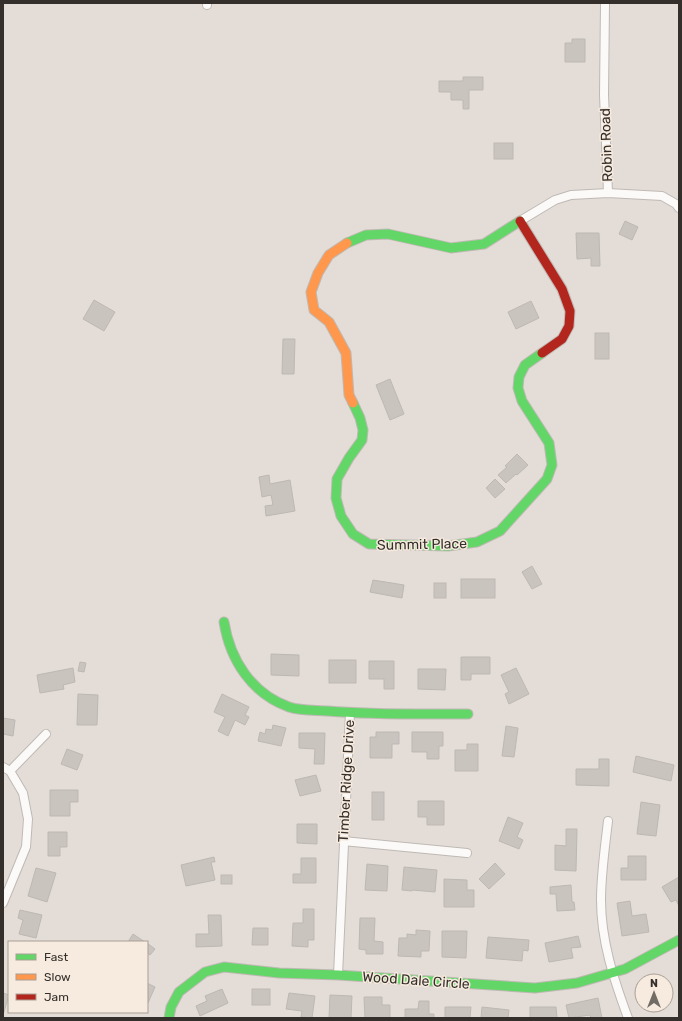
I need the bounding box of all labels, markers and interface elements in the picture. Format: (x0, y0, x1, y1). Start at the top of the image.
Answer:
street label: Robin Road (597, 108, 616, 182)
street label: Summit Place (377, 535, 467, 554)
street label: Timber Ridge Drive (335, 719, 358, 843)
legend (8, 941, 148, 1013)
text: Fast (44, 950, 68, 964)
street label: Wood Dale Circle (362, 968, 470, 993)
text: Slow (44, 970, 71, 984)
north arrow (634, 973, 674, 1013)
text: N (650, 977, 658, 990)
text: Jam (44, 990, 69, 1004)

